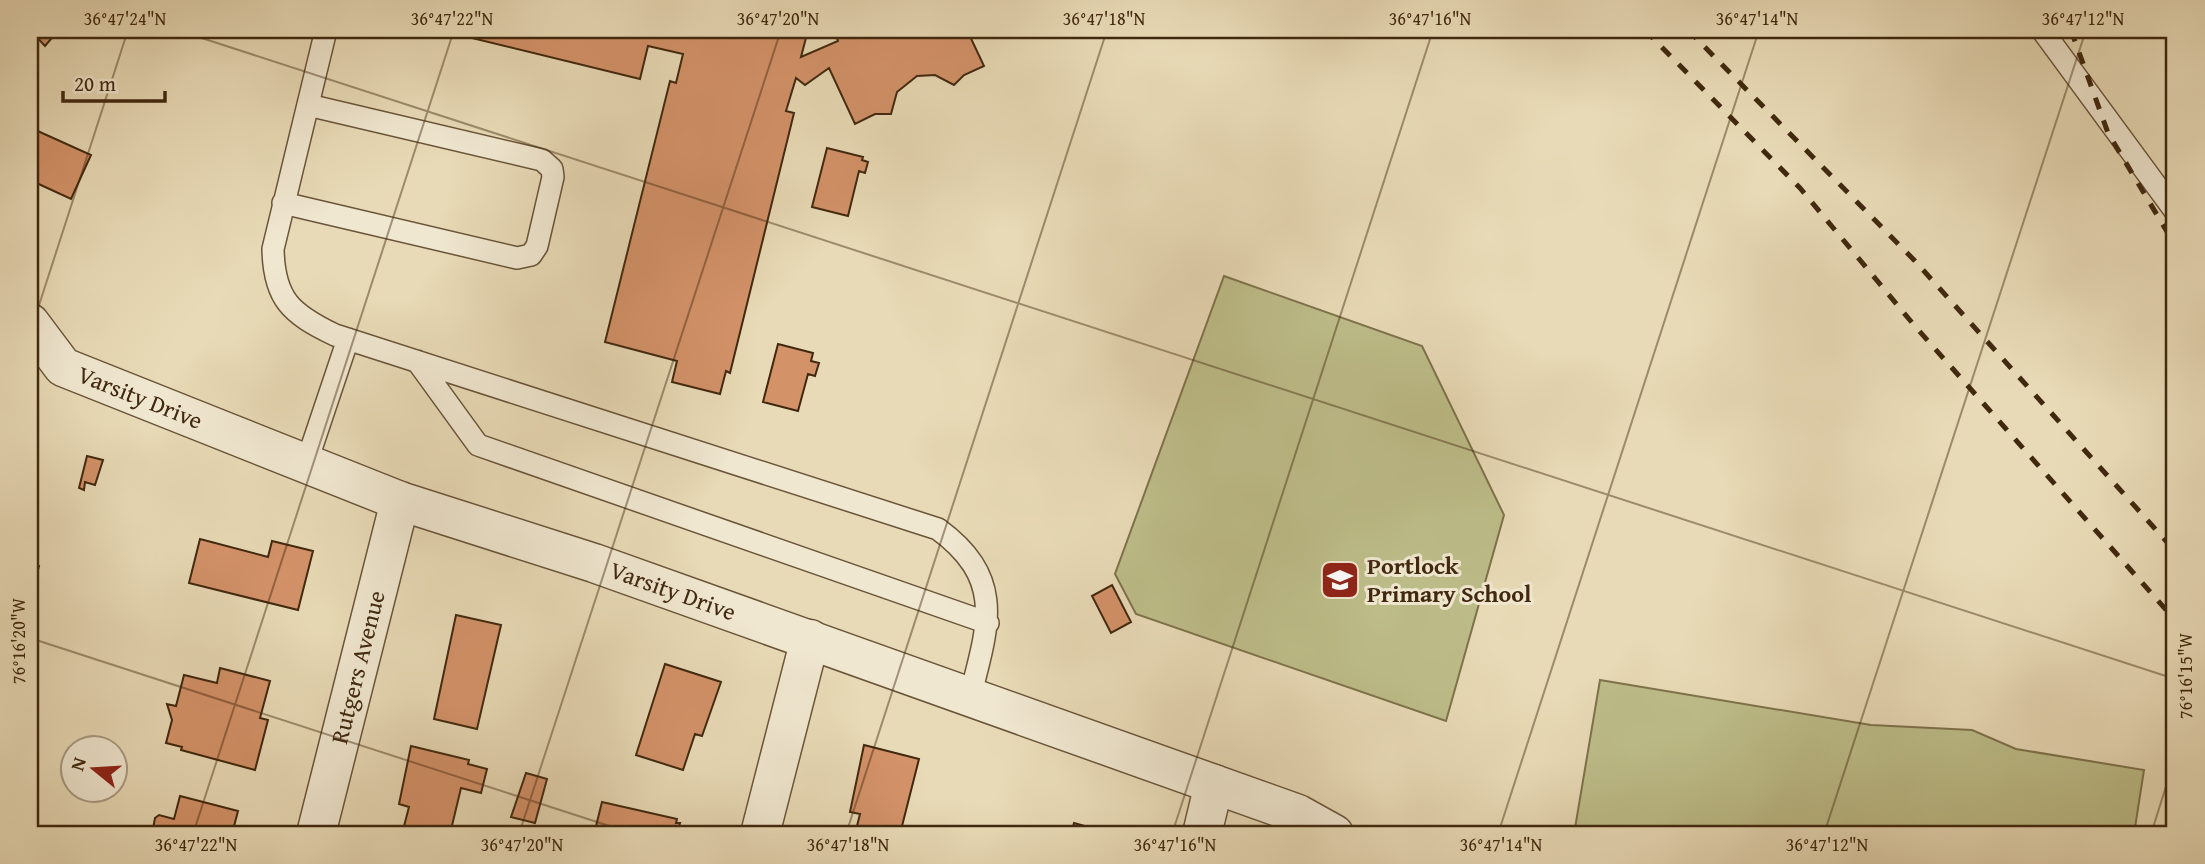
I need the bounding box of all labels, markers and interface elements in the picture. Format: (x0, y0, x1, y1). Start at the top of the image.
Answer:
text: 36°47'24"N (84, 5, 167, 32)
text: 36°47'22"N (411, 5, 494, 32)
text: 36°47'20"N (737, 5, 820, 32)
text: 36°47'18"N (1063, 5, 1146, 32)
text: 36°47'16"N (1389, 5, 1472, 32)
text: 36°47'14"N (1716, 5, 1799, 32)
text: 36°47'12"N (2042, 5, 2125, 32)
scale bar (63, 60, 164, 104)
text: 20 m (74, 68, 116, 99)
street label: Varsity Drive (73, 357, 208, 438)
place label: Portlock Primary School (1367, 548, 1532, 611)
street label: Varsity Drive (605, 552, 741, 629)
school or university icon: Portlock Primary School (1319, 559, 1361, 601)
street label: Rutgers Avenue (321, 587, 394, 748)
text: 76°16'20"W (5, 597, 32, 684)
text: 76°16'15"W (2172, 632, 2199, 719)
north arrow (60, 734, 130, 804)
text: N (63, 753, 93, 774)
text: 36°47'22"N (155, 831, 238, 858)
text: 36°47'20"N (481, 831, 564, 858)
text: 36°47'18"N (807, 831, 890, 858)
text: 36°47'16"N (1134, 831, 1217, 858)
text: 36°47'14"N (1460, 831, 1543, 858)
text: 36°47'12"N (1786, 831, 1869, 858)

